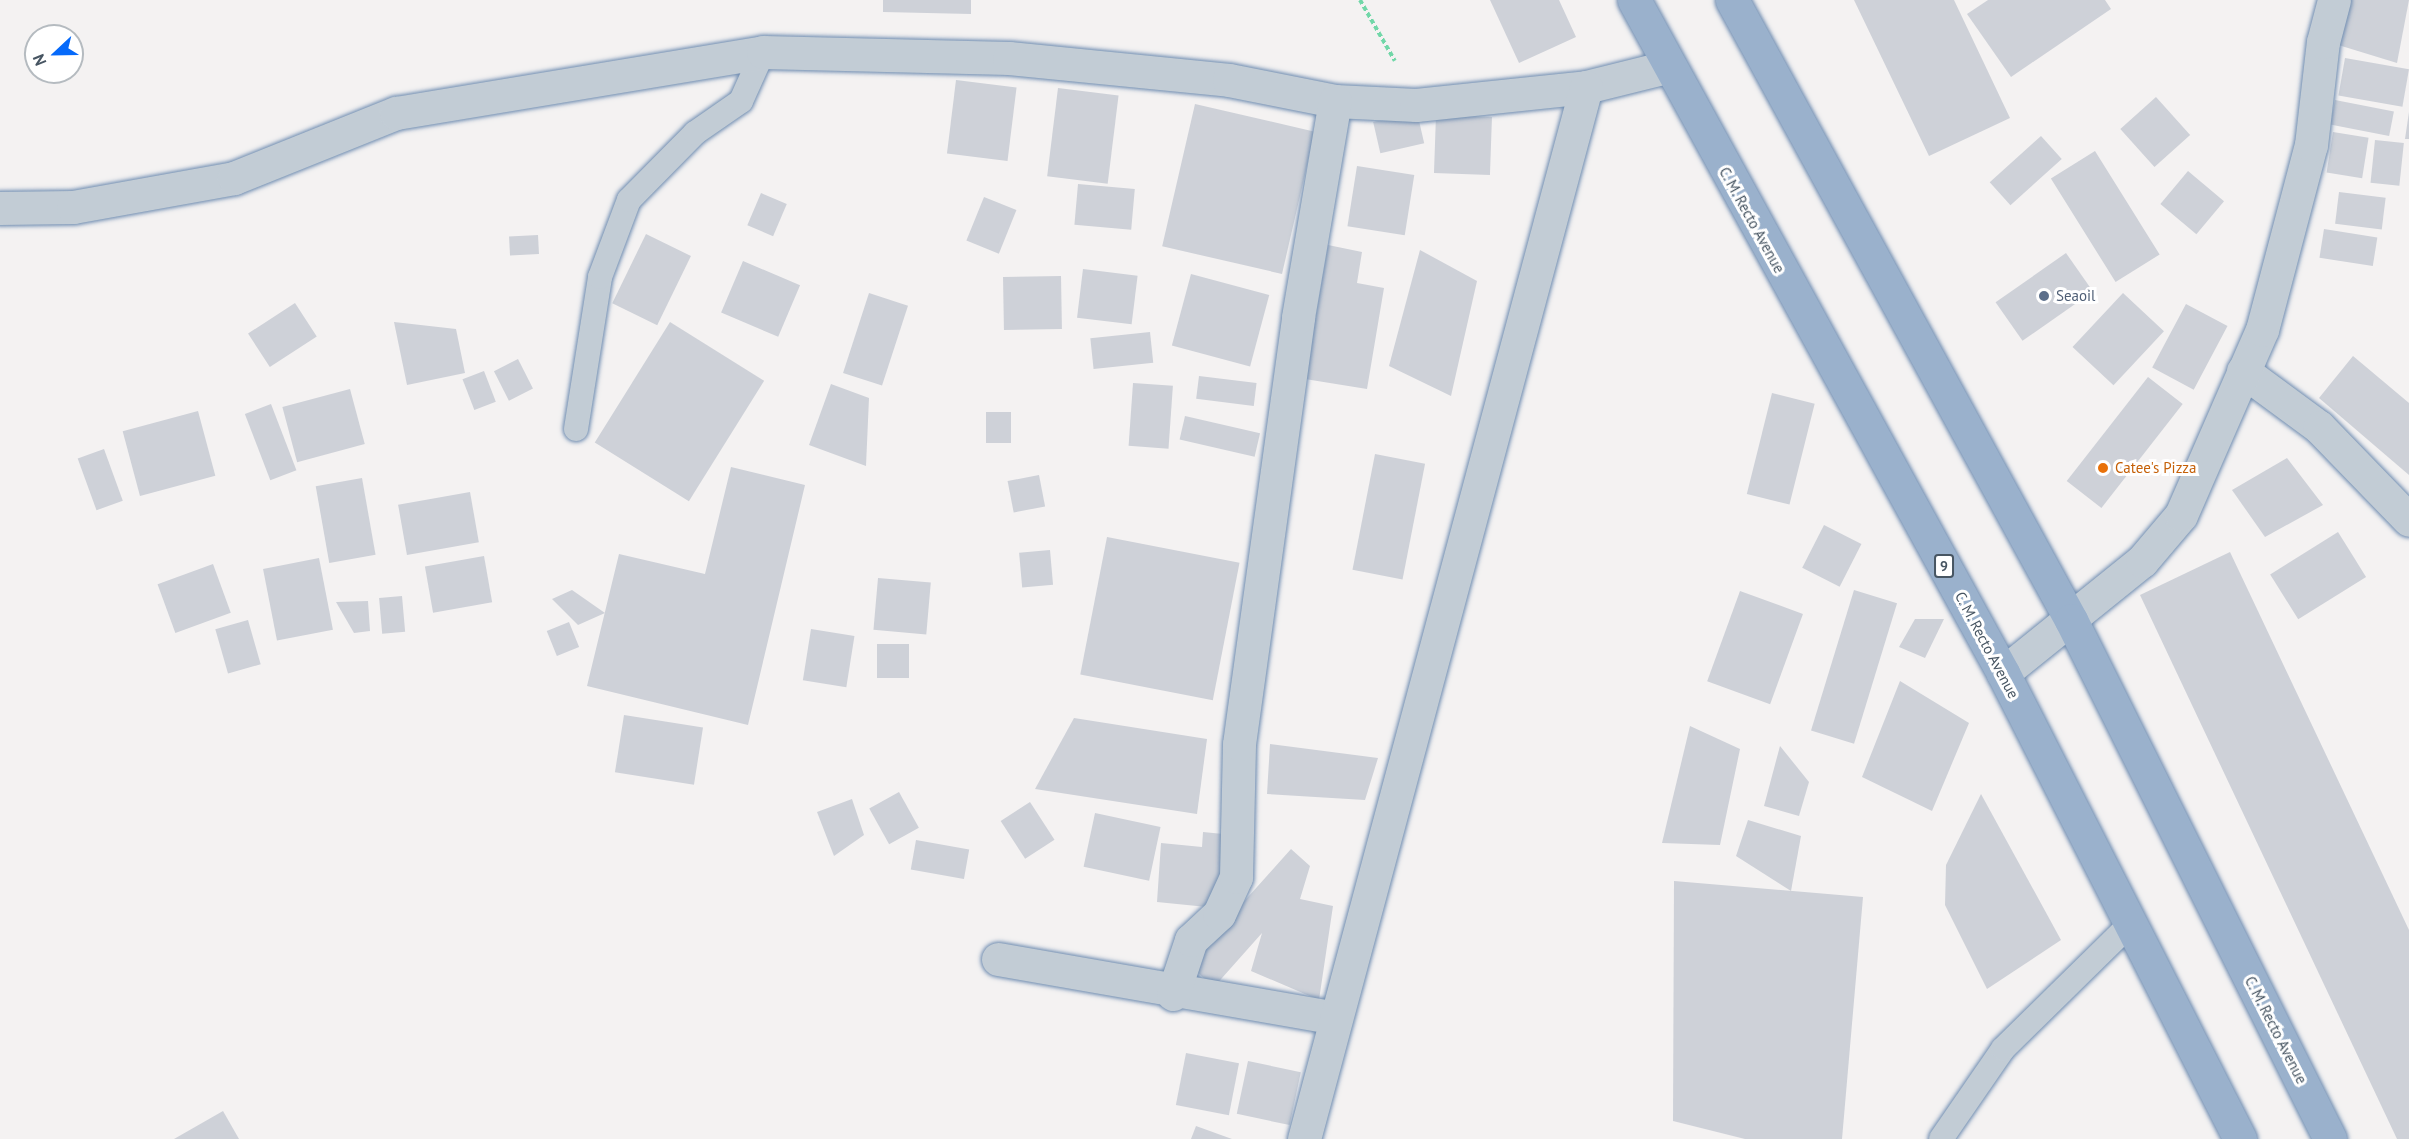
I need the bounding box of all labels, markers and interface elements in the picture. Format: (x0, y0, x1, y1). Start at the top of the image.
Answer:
north arrow (24, 24, 84, 84)
text: N (28, 51, 50, 69)
street label: C. M. Recto Avenue (1715, 163, 1789, 277)
place label: Seaoil (2056, 287, 2095, 305)
marker: Seaoil (2037, 289, 2051, 303)
place label: Catee's Pizza (2115, 459, 2196, 477)
marker: Catee's Pizza (2096, 461, 2110, 475)
road number: 9 (1934, 555, 1954, 577)
street label: C. M. Recto Avenue (1951, 587, 2023, 703)
street label: C. M. Recto Avenue (2240, 972, 2312, 1088)

